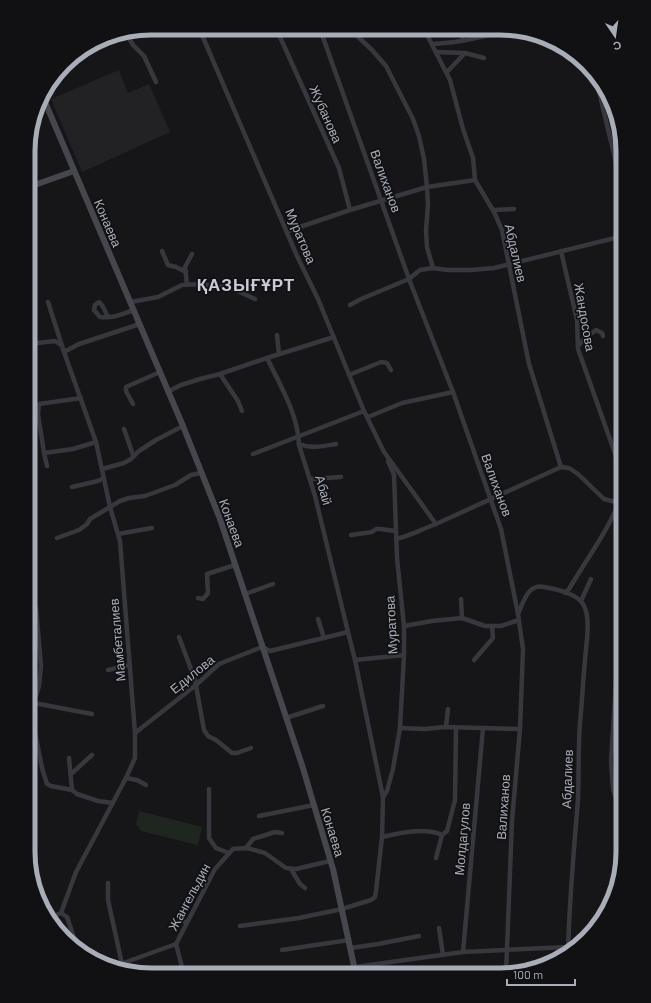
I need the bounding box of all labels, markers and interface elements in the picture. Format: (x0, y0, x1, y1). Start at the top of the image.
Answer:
north arrow (595, 16, 635, 56)
text: С (612, 39, 623, 53)
street label: Жубанова (306, 83, 346, 146)
street label: Валиханов (367, 147, 405, 215)
street label: Конаева (91, 197, 126, 250)
street label: Муратова (282, 206, 320, 267)
street label: Абдалиев (502, 222, 530, 284)
district label: ҚАЗЫҒҰРТ (197, 274, 295, 294)
street label: Жандосова (571, 282, 599, 353)
street label: Валиханов (478, 451, 516, 519)
street label: Абай (312, 473, 336, 507)
street label: Конаева (216, 497, 248, 550)
street label: Муратова (381, 595, 401, 655)
street label: Мамбеталиев (105, 598, 129, 682)
street label: Едилова (167, 651, 218, 697)
street label: Абдалиев (558, 749, 576, 809)
street label: Валиханов (493, 774, 513, 840)
street label: Молдагулов (451, 802, 473, 876)
street label: Конаева (318, 806, 348, 859)
street label: Жангельдин (165, 860, 213, 934)
scale bar (507, 961, 575, 987)
text: 100 m (513, 967, 543, 981)

